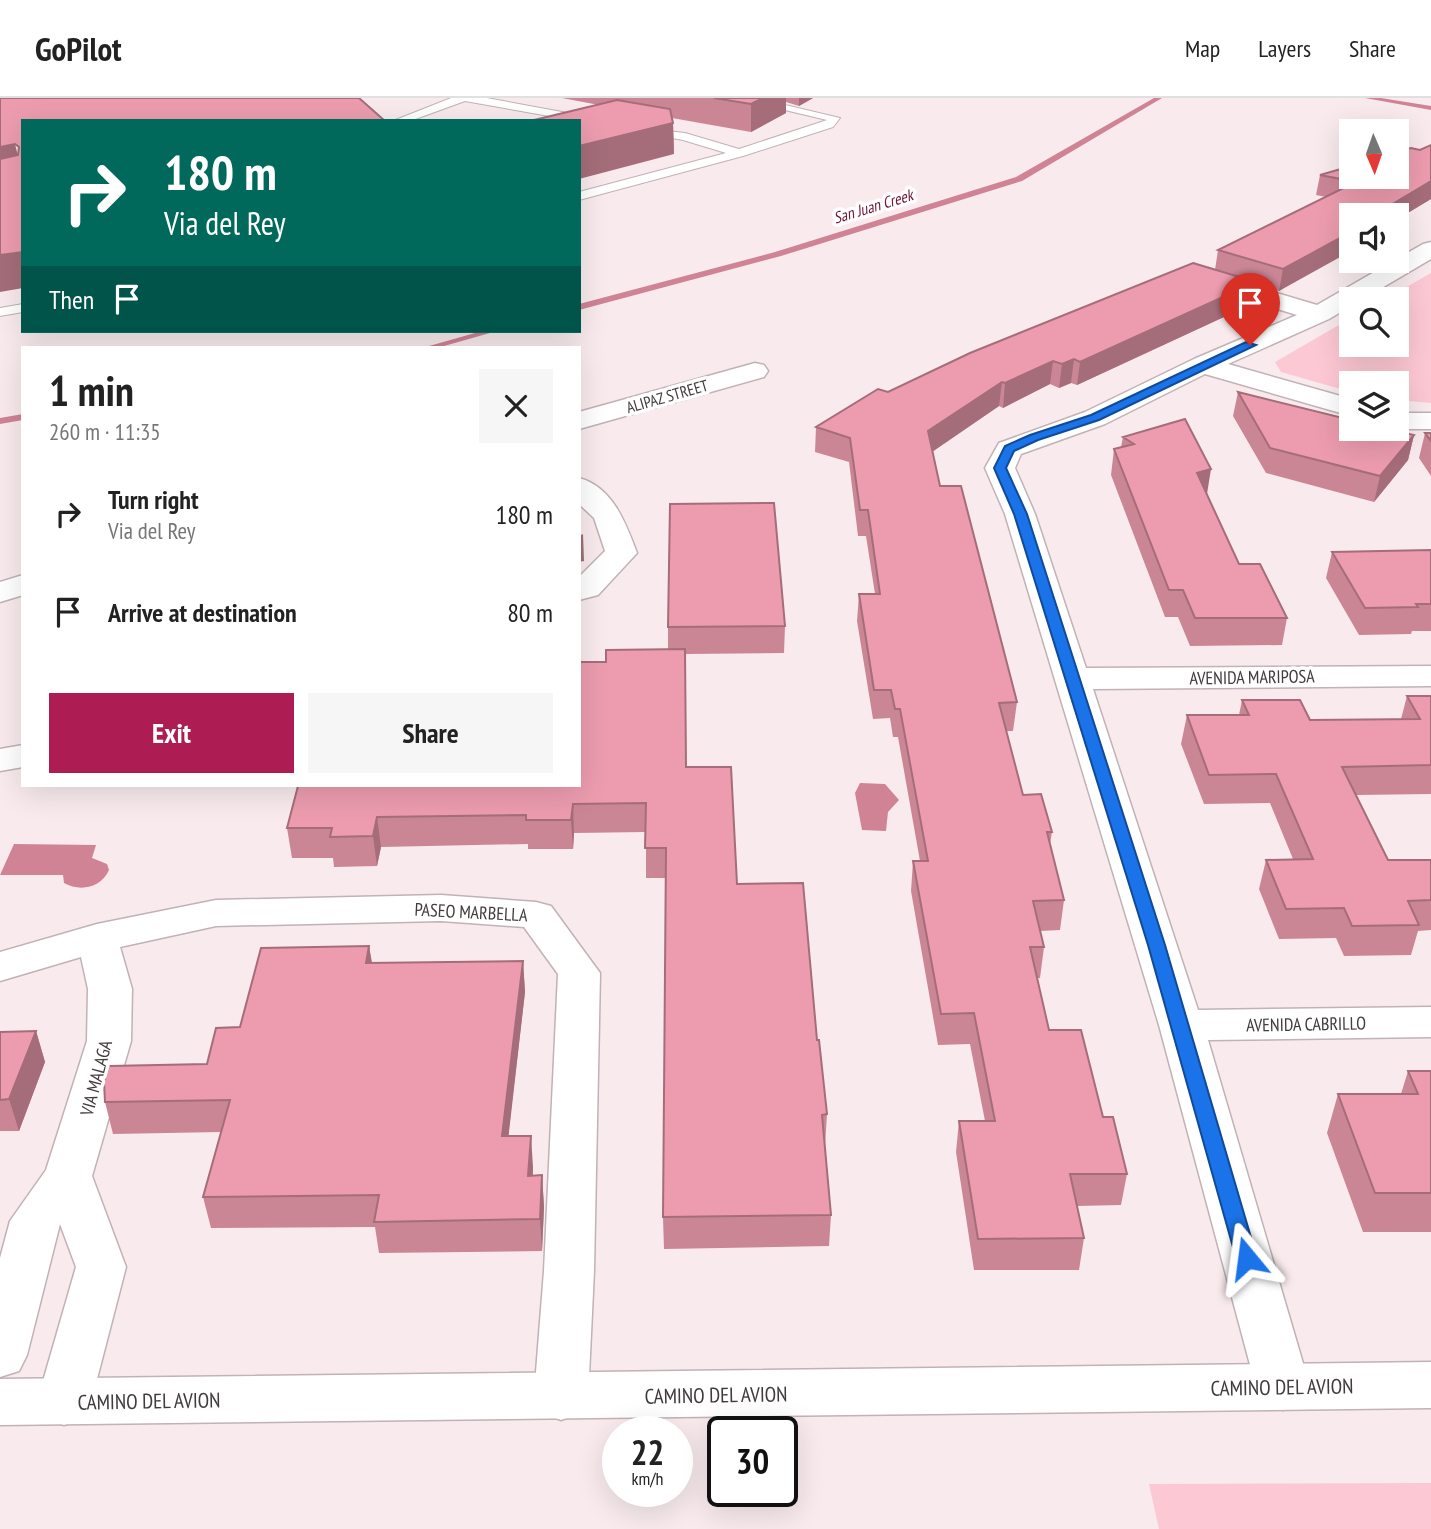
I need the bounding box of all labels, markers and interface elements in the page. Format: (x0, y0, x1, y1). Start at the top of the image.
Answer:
text: GoPilot (35, 27, 122, 70)
text: Map (1185, 33, 1220, 64)
text: Layers (1258, 33, 1311, 64)
text: Share (1349, 33, 1396, 64)
north arrow (1339, 119, 1409, 189)
map controls (1339, 119, 1409, 441)
text: 180 m (164, 140, 277, 204)
icon: right (49, 147, 140, 238)
water label: San Juan Creek (831, 184, 917, 228)
text: Via del Rey (164, 202, 285, 244)
button: sound (1339, 203, 1409, 273)
pin (1220, 273, 1280, 345)
icon: arrive (108, 280, 146, 318)
text: Then (49, 283, 94, 316)
icon: arrive (1231, 284, 1269, 322)
button: search (1339, 287, 1409, 357)
text: 1 min (49, 363, 134, 418)
button: close (479, 369, 553, 443)
button: layers (1339, 371, 1409, 441)
street label: ALIPAZ STREET (624, 375, 710, 417)
text: 260 m · 11:35 (49, 417, 161, 446)
text: Turn right (108, 483, 199, 516)
icon: right (49, 495, 87, 533)
text: 180 m (495, 498, 553, 531)
text: Via del Rey (108, 516, 195, 545)
icon: arrive (49, 593, 87, 631)
text: Arrive at destination (108, 596, 297, 629)
text: 80 m (507, 596, 553, 629)
street label: AVENIDA MARIPOSA (1189, 664, 1315, 690)
button: Exit (49, 693, 294, 773)
button: Share (308, 693, 553, 773)
street label: PASEO MARBELLA (414, 898, 529, 926)
street label: AVENIDA CABRILLO (1246, 1011, 1366, 1037)
street label: VIA MALAGA (75, 1037, 117, 1119)
position arrow (1210, 1221, 1284, 1295)
street label: CAMINO DEL AVION (1210, 1372, 1354, 1402)
street label: CAMINO DEL AVION (644, 1380, 788, 1410)
street label: CAMINO DEL AVION (77, 1386, 221, 1416)
speed limit sign: 30 (707, 1416, 798, 1507)
text: 22 (631, 1429, 664, 1475)
text: km/h (632, 1467, 663, 1490)

